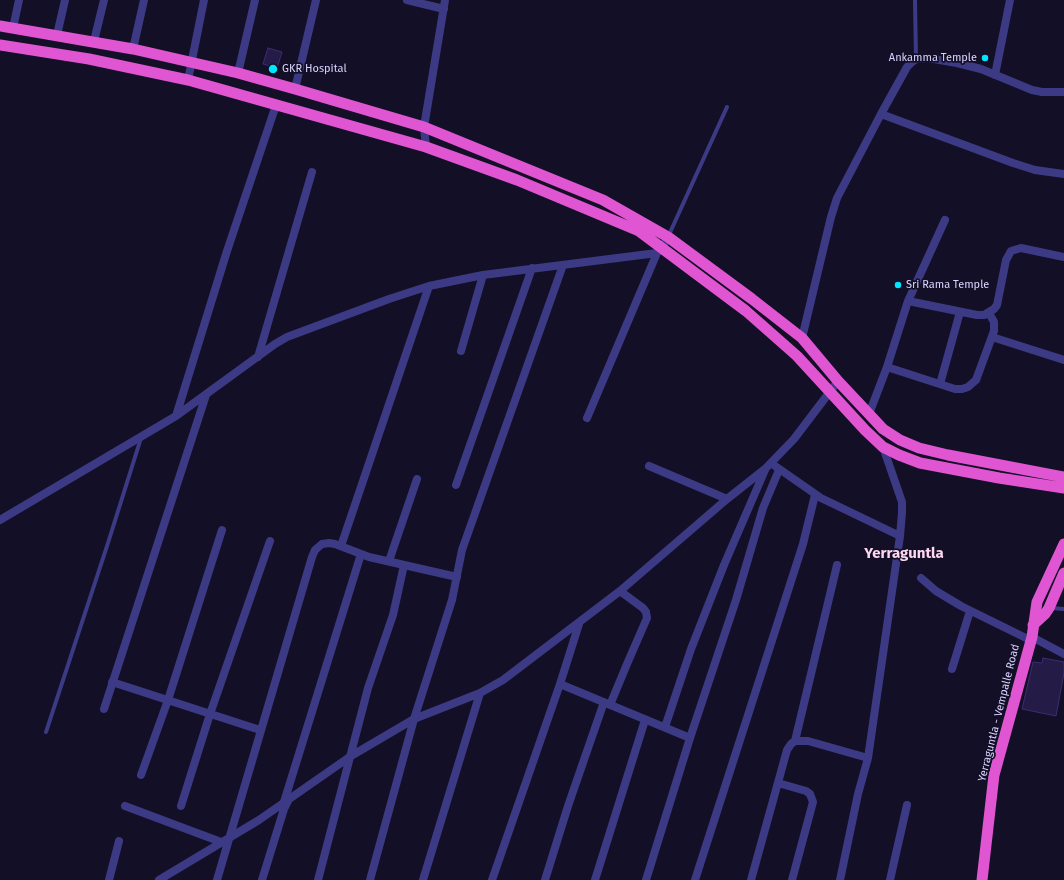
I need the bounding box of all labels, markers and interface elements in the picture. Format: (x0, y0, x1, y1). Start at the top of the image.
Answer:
place label: Ankamma Temple (889, 51, 977, 65)
marker: Ankamma Temple (980, 53, 990, 63)
place label: GKR Hospital (282, 62, 347, 76)
marker: GKR Hospital (267, 63, 279, 75)
place label: Sri Rama Temple (906, 278, 989, 292)
marker: Sri Rama Temple (893, 280, 903, 290)
district label: Yerraguntla (864, 545, 944, 563)
street label: Yerraguntla - Vempalle Road (975, 643, 1023, 783)

